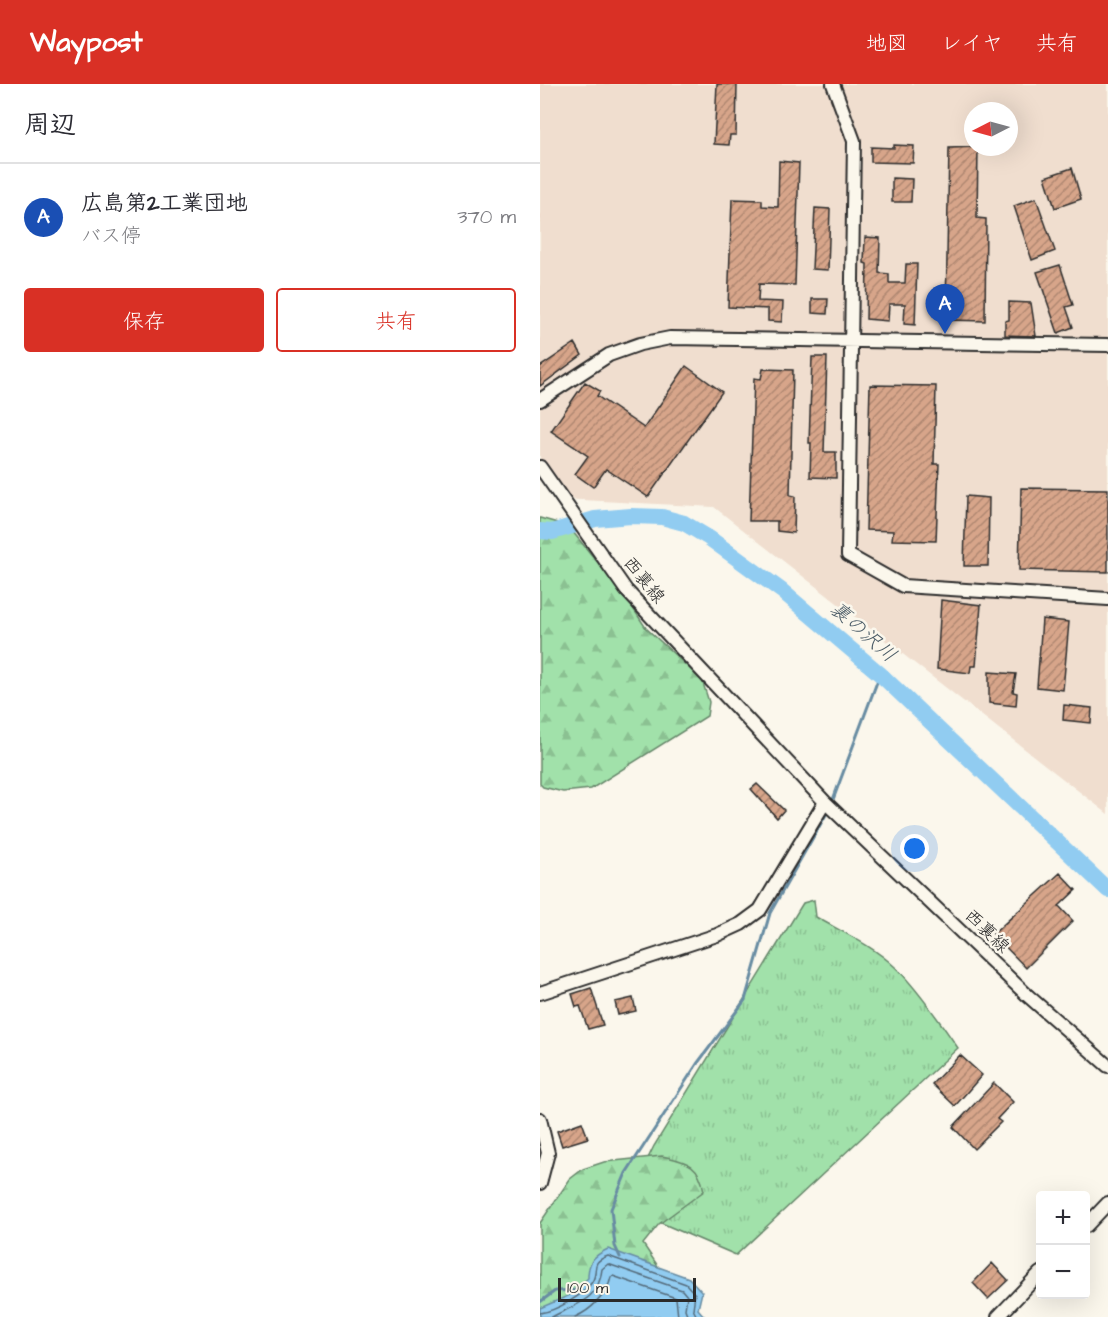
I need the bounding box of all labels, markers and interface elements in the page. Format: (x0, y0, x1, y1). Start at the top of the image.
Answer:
text: Waypost (30, 23, 143, 62)
text: 地図 (866, 29, 908, 58)
text: レイヤ (941, 29, 1003, 58)
text: 共有 (1036, 29, 1078, 58)
north arrow (964, 102, 1018, 156)
text: 周辺 (24, 107, 76, 143)
text: 広島第2工業団地 (81, 188, 248, 219)
text: A (37, 203, 50, 231)
text: 370 m (457, 203, 516, 231)
text: バス停 (81, 222, 141, 250)
pin: A (926, 284, 964, 334)
button: 保存 (24, 288, 264, 352)
button: 共有 (276, 288, 516, 352)
street label: 西裏線 (617, 551, 671, 609)
water label: 裏の沢川 (824, 595, 902, 669)
your location (900, 834, 929, 863)
street label: 西裏線 (959, 903, 1015, 959)
map controls (1036, 1191, 1090, 1299)
button: + (1036, 1191, 1090, 1245)
button: − (1036, 1245, 1090, 1299)
scale bar (558, 1275, 696, 1302)
text: 100 m (567, 1277, 608, 1299)

